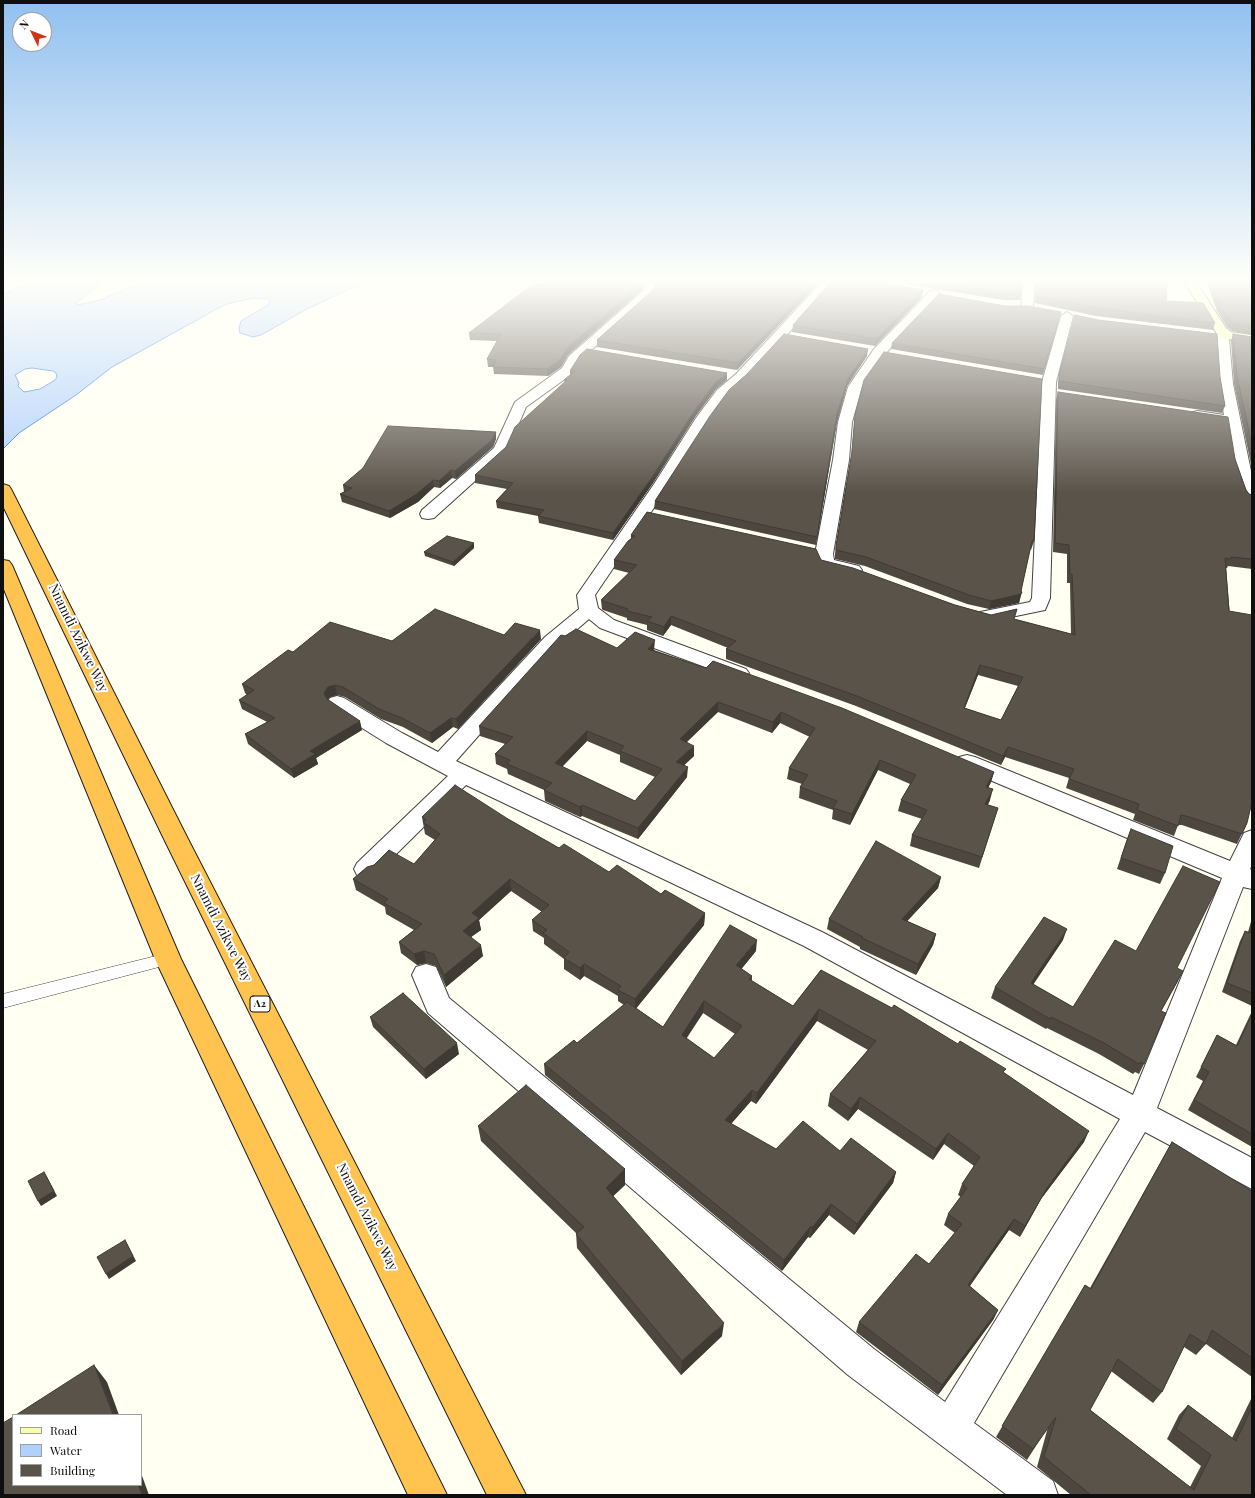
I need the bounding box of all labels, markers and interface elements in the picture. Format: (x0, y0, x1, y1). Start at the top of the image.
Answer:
north arrow (12, 12, 52, 52)
text: N (15, 16, 32, 32)
street label: Nnamdi Azikwe Way (45, 581, 111, 695)
street label: Nnamdi Azikwe Way (187, 872, 255, 984)
road number: A2 (250, 996, 270, 1012)
street label: Nnamdi Azikwe Way (333, 1161, 401, 1273)
legend (12, 1414, 142, 1486)
text: Road (50, 1422, 77, 1438)
text: Water (50, 1442, 82, 1458)
text: Building (50, 1462, 95, 1478)

